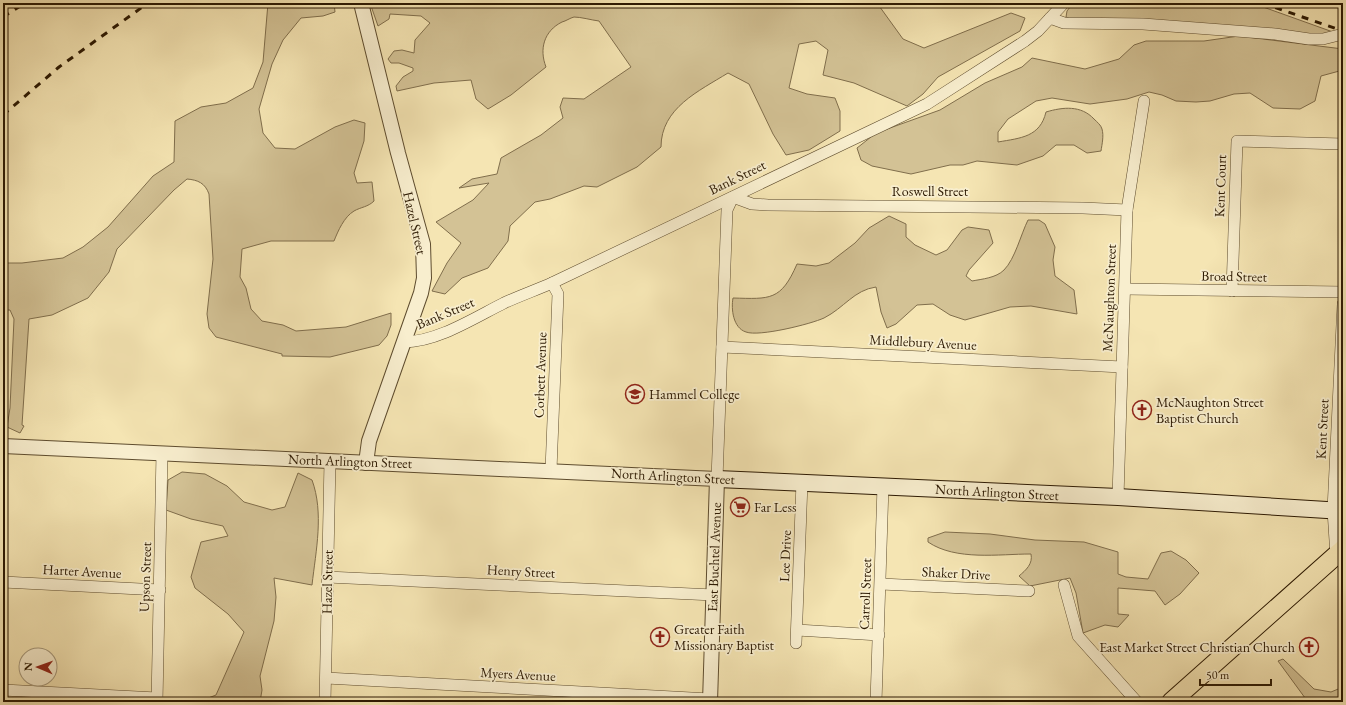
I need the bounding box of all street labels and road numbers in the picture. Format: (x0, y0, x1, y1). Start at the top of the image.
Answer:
street label: Kent Court (1210, 154, 1230, 218)
street label: Bank Street (705, 155, 769, 199)
street label: Roswell Street (892, 182, 969, 200)
street label: Hazel Street (399, 190, 431, 257)
street label: McNaughton Street (1098, 243, 1120, 352)
street label: Broad Street (1201, 266, 1268, 286)
street label: Bank Street (413, 293, 477, 333)
street label: Middlebury Avenue (869, 330, 978, 354)
street label: Corbett Avenue (530, 331, 551, 418)
street label: Kent Street (1311, 398, 1333, 460)
street label: North Arlington Street (288, 450, 413, 472)
street label: North Arlington Street (611, 464, 736, 488)
street label: North Arlington Street (935, 480, 1060, 504)
street label: East Buchtel Avenue (703, 501, 725, 612)
street label: Lee Drive (775, 529, 795, 582)
street label: Upson Street (135, 541, 155, 612)
street label: Hazel Street (317, 549, 337, 614)
street label: Carroll Street (855, 557, 875, 630)
street label: Harter Avenue (42, 560, 123, 582)
street label: Henry Street (486, 560, 556, 582)
street label: Shaker Drive (921, 562, 991, 584)
street label: Myers Avenue (480, 663, 557, 685)

